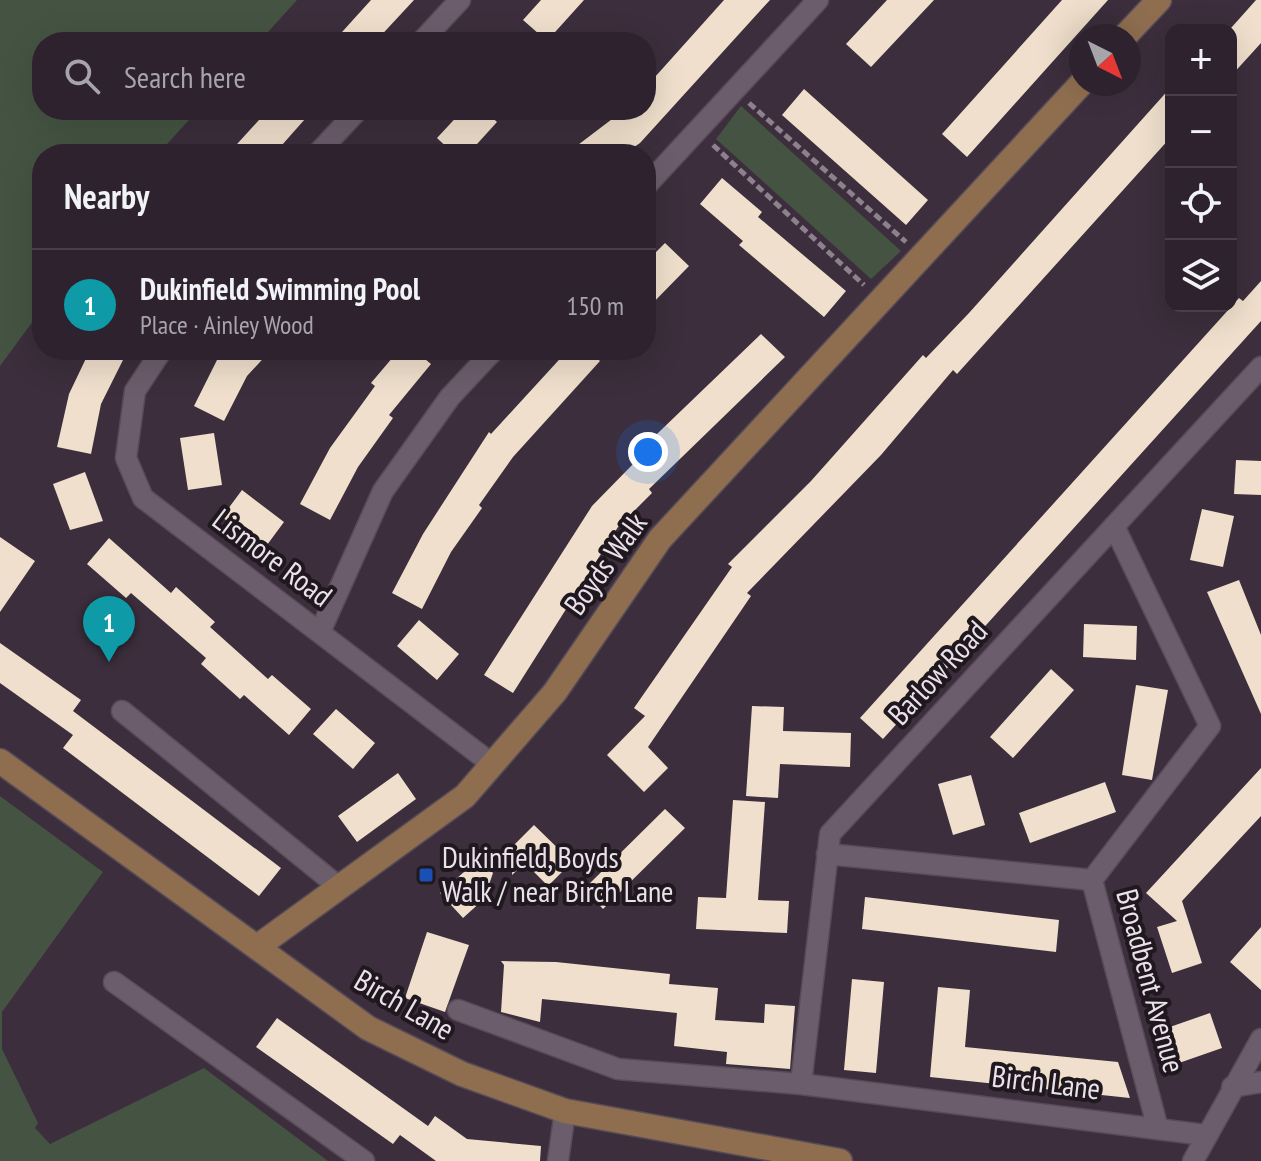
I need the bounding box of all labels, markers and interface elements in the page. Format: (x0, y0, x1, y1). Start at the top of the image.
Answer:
north arrow (1069, 24, 1141, 96)
map controls (1165, 24, 1237, 312)
button: + (1165, 24, 1237, 96)
search box (32, 32, 656, 120)
icon: search (60, 54, 104, 98)
text: Search here (124, 57, 246, 96)
button: − (1165, 96, 1237, 168)
button: locate (1165, 168, 1237, 240)
text: Nearby (64, 174, 149, 218)
button: layers (1165, 240, 1237, 312)
text: Dukinfield Swimming Pool (140, 269, 420, 308)
text: 1 (84, 289, 96, 322)
text: 150 m (566, 289, 624, 322)
text: Place · Ainley Wood (140, 308, 314, 341)
your location (628, 432, 668, 472)
street label: Lismore Road (205, 499, 340, 614)
street label: Boyds Walk (555, 504, 655, 622)
pin: 1 (83, 596, 135, 662)
street label: Barlow Road (879, 612, 995, 732)
place label: Dukinfield, Boyds Walk / near Birch Lane (442, 837, 673, 910)
marker: Dukinfield, Boyds Walk / near Birch Lane (417, 866, 435, 884)
street label: Broadbent Avenue (1108, 884, 1195, 1077)
street label: Birch Lane (348, 960, 462, 1048)
street label: Birch Lane (990, 1056, 1103, 1107)

